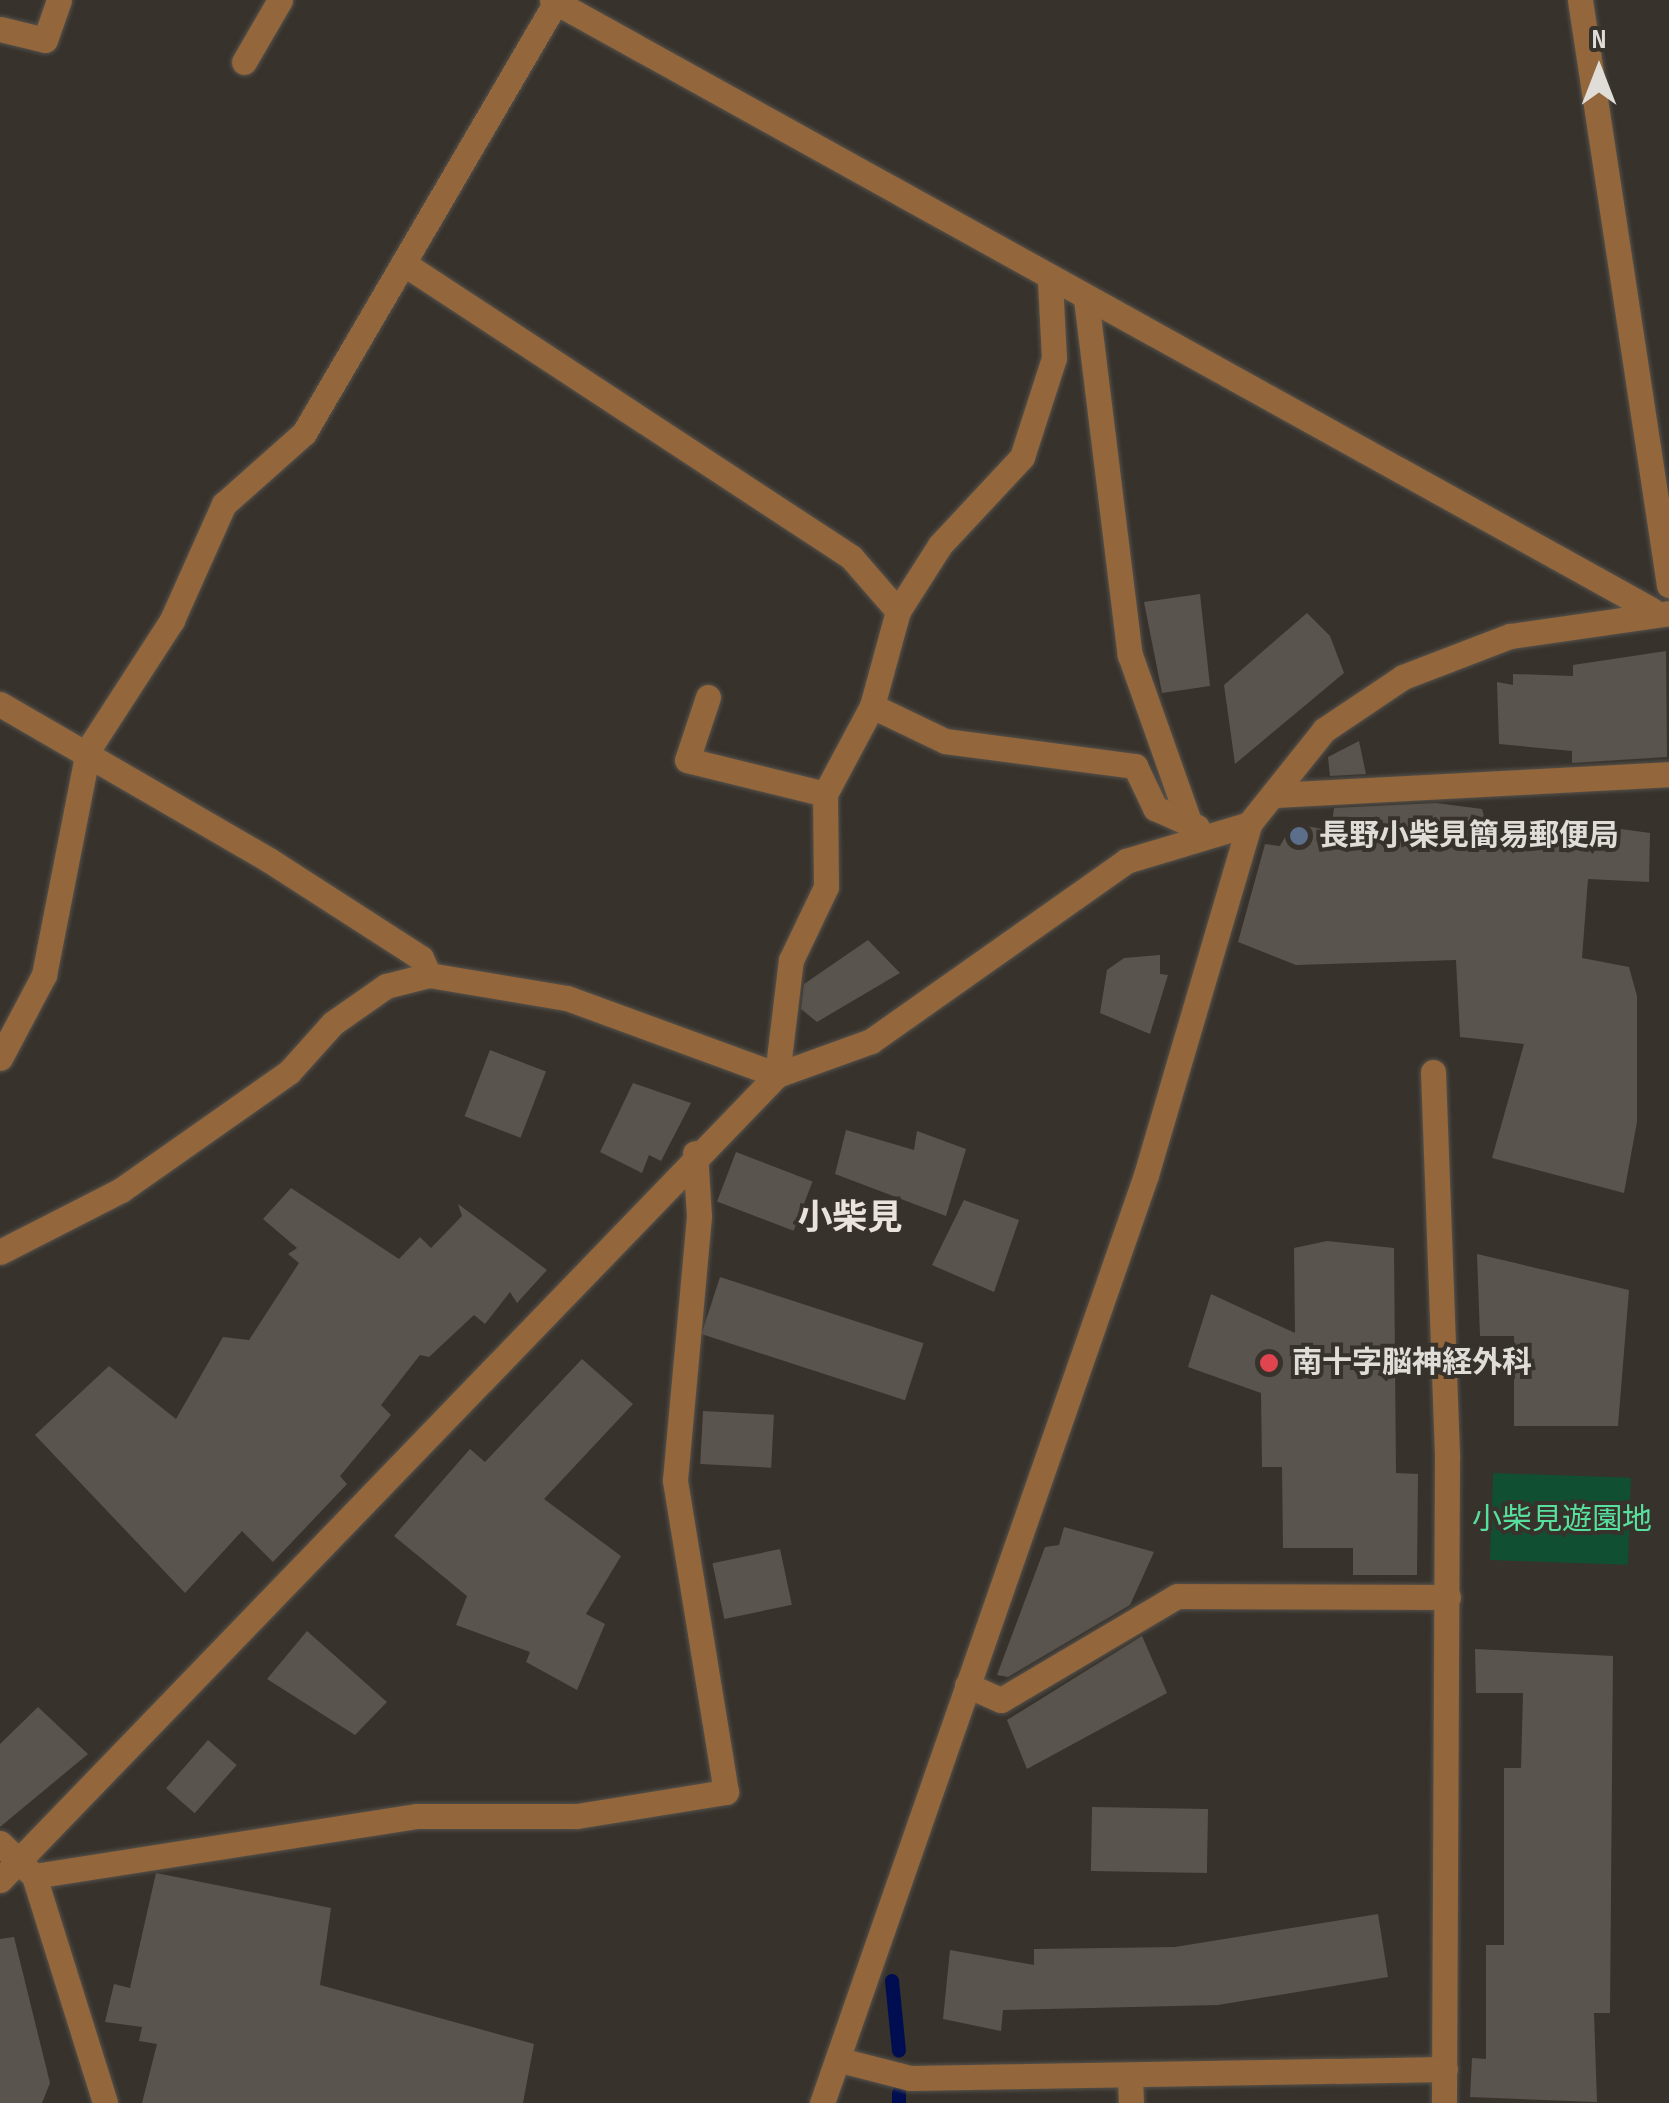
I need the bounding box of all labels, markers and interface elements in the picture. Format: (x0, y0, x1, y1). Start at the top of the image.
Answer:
north arrow (1549, 20, 1649, 120)
text: N (1592, 23, 1606, 56)
place label: 長野小柴見簡易郵便局 (1319, 818, 1619, 854)
marker: 長野小柴見簡易郵便局 (1288, 825, 1310, 847)
district label: 小柴見 (798, 1198, 902, 1240)
place label: 南十字脳神経外科 (1292, 1345, 1532, 1381)
marker: 南十字脳神経外科 (1256, 1350, 1282, 1376)
park label: 小柴見遊園地 (1472, 1502, 1652, 1538)

